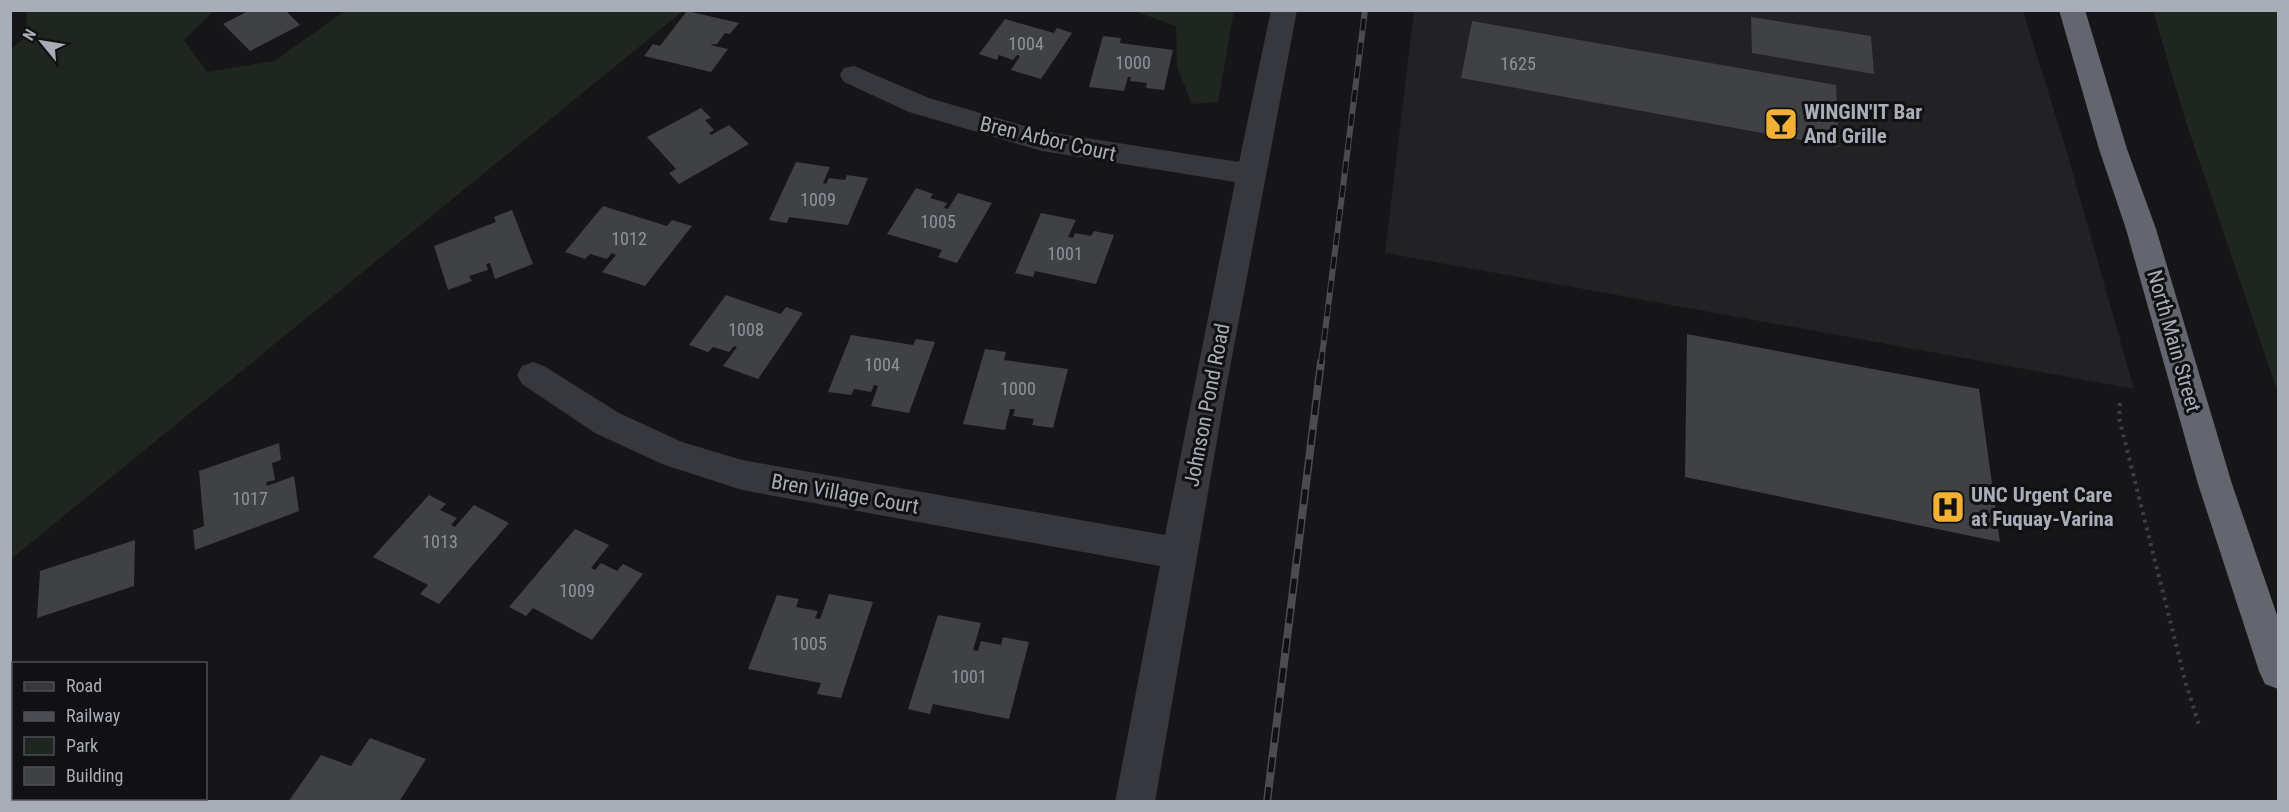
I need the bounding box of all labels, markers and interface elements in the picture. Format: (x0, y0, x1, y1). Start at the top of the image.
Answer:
north arrow (12, 12, 72, 72)
text: N (19, 26, 40, 44)
house number: 1004 (1008, 33, 1044, 54)
house number: 1000 (1115, 52, 1151, 73)
house number: 1625 (1500, 53, 1536, 74)
place label: WINGIN'IT Bar And Grille (1804, 100, 1922, 148)
bar icon: WINGIN'IT Bar And Grille (1763, 106, 1799, 142)
street label: Bren Arbor Court (978, 112, 1118, 166)
house number: 1009 (800, 189, 836, 210)
house number: 1005 (920, 211, 956, 232)
house number: 1012 (611, 228, 647, 249)
house number: 1001 (1047, 243, 1083, 264)
street label: North Main Street (2142, 267, 2206, 415)
house number: 1008 (728, 319, 764, 340)
street label: Johnson Pond Road (1179, 321, 1235, 489)
house number: 1004 (864, 354, 900, 375)
house number: 1000 (1000, 378, 1036, 399)
street label: Bren Village Court (769, 469, 921, 519)
place label: UNC Urgent Care at Fuquay-Varina (1971, 483, 2114, 531)
house number: 1017 (232, 488, 268, 509)
hospital icon: UNC Urgent Care at Fuquay-Varina (1930, 489, 1966, 525)
house number: 1013 (422, 531, 458, 552)
house number: 1009 (559, 580, 595, 601)
house number: 1005 (791, 633, 827, 654)
legend (12, 662, 207, 800)
house number: 1001 (951, 666, 987, 687)
text: Road (66, 675, 102, 696)
text: Railway (66, 705, 121, 726)
text: Park (66, 735, 98, 756)
text: Building (66, 765, 123, 786)

